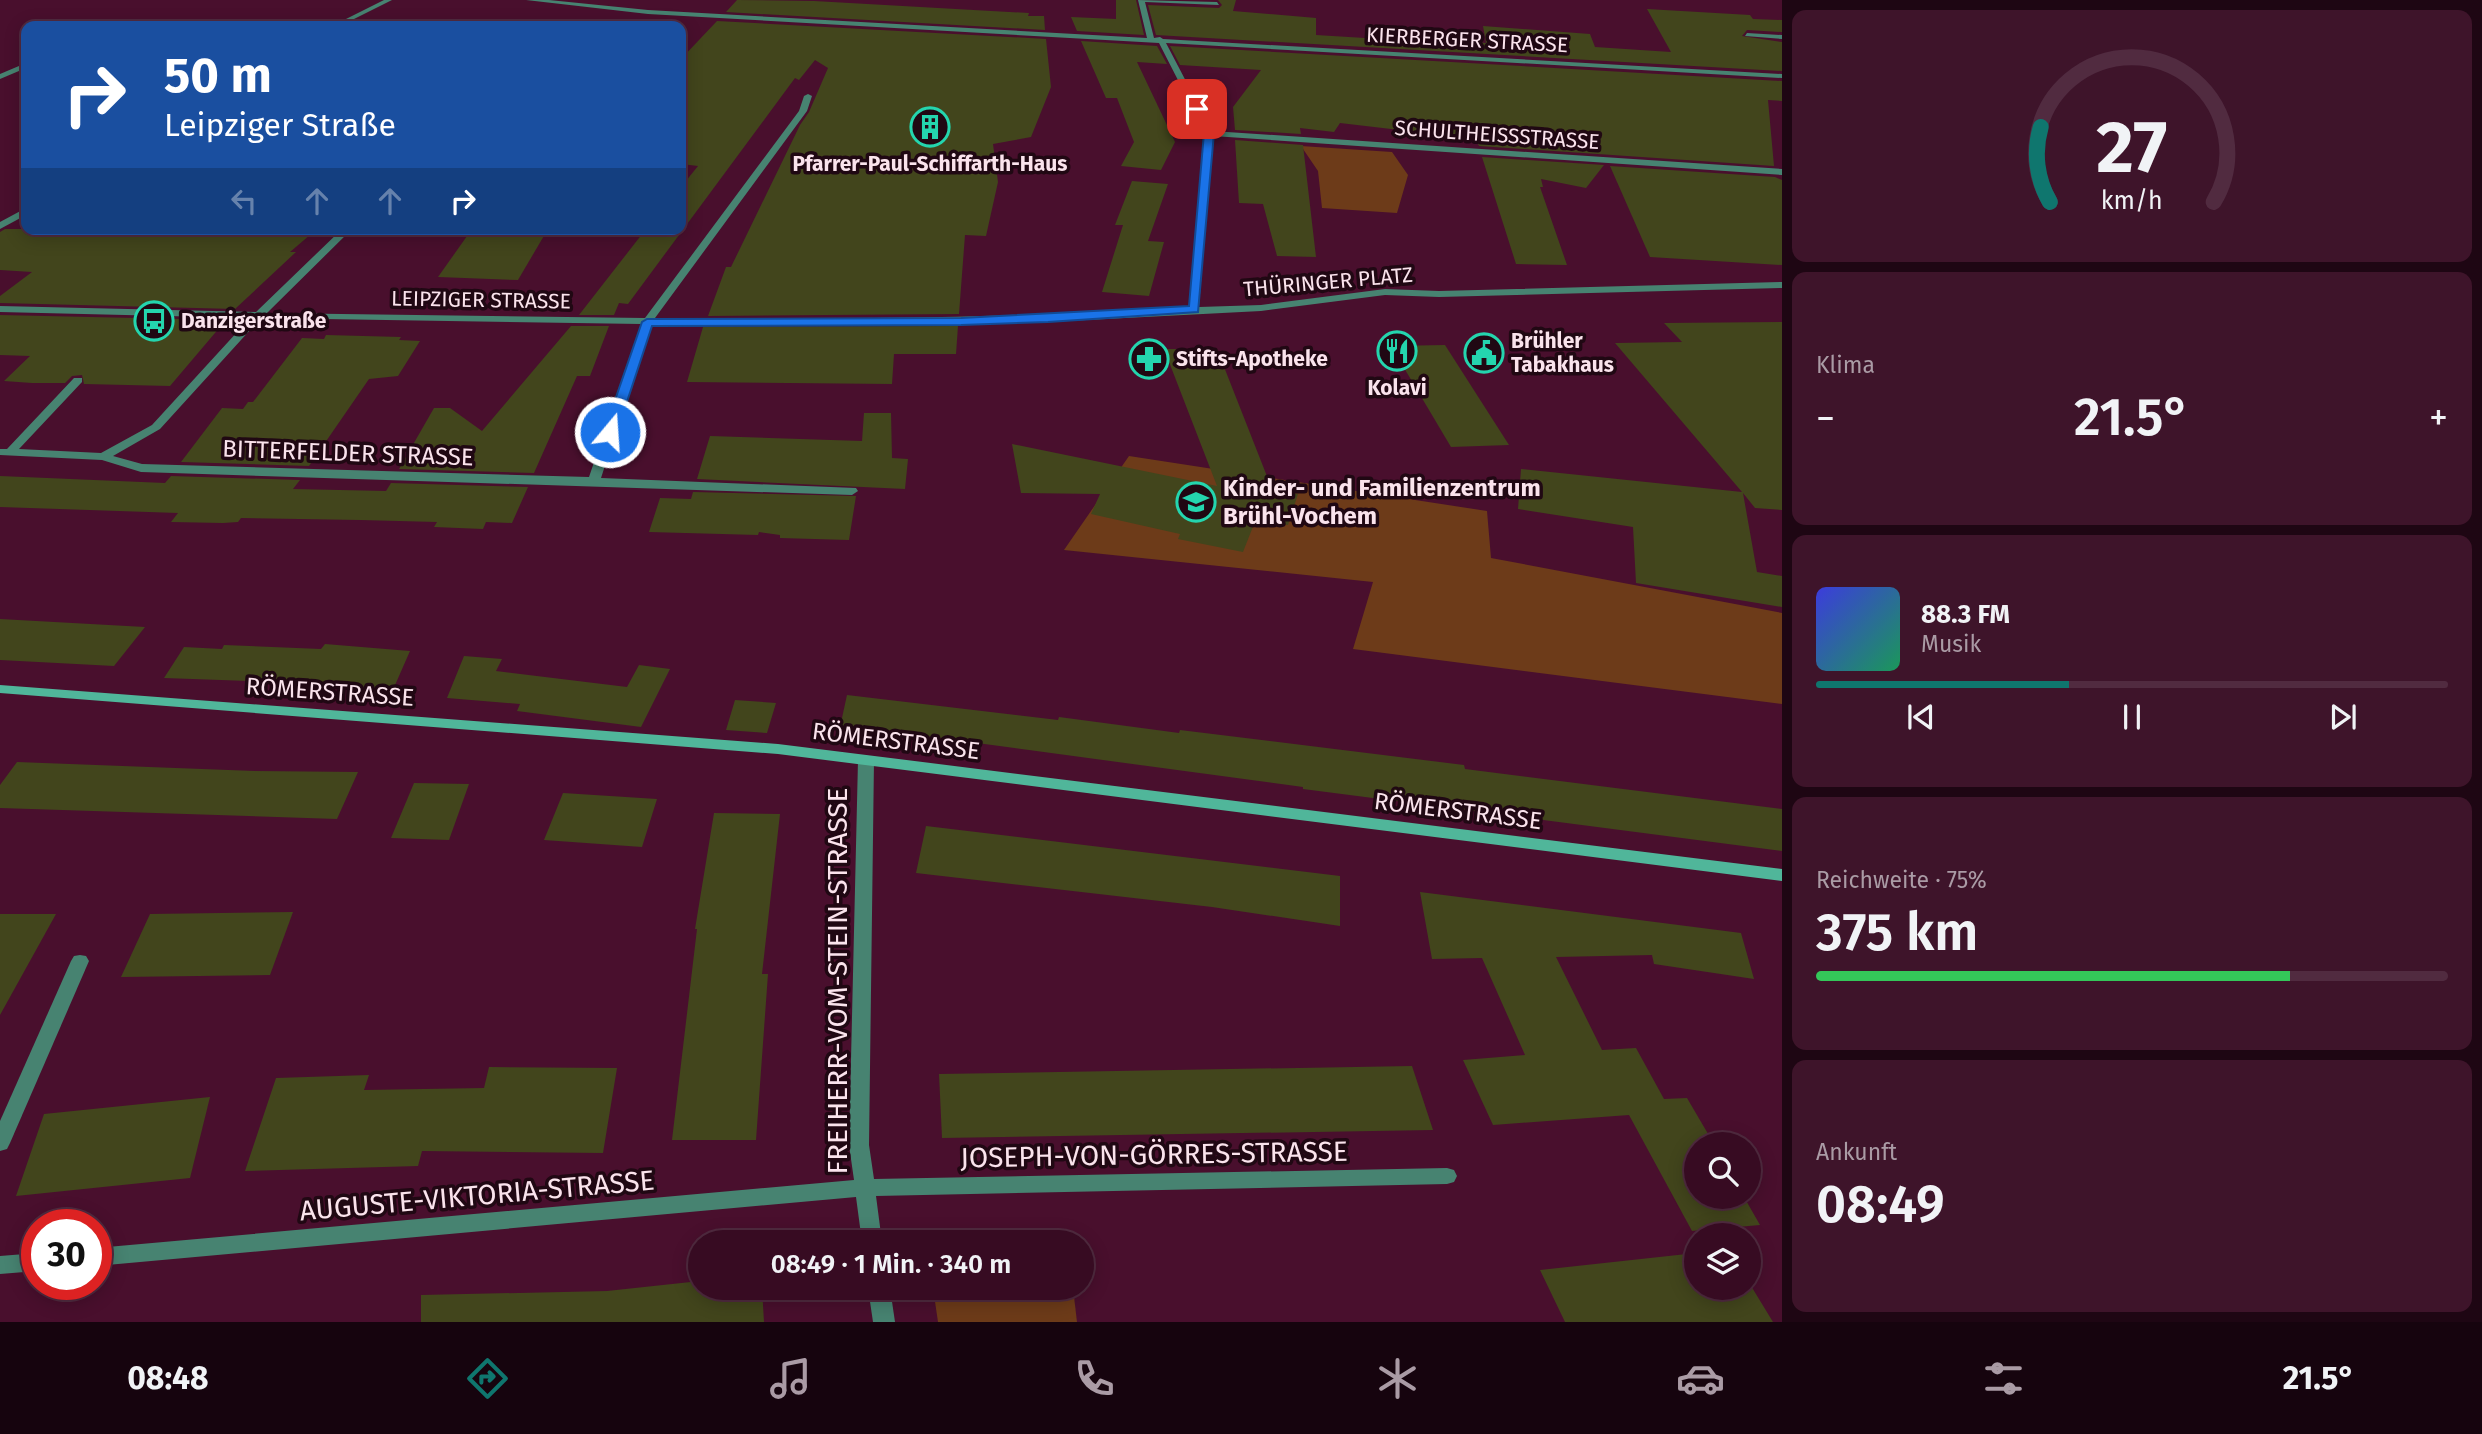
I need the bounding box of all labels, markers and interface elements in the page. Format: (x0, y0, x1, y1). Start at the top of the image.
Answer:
street label: KIERBERGER STRASSE (1365, 22, 1569, 58)
text: 50 m (164, 46, 272, 105)
icon: right (49, 49, 140, 140)
pin (1167, 79, 1227, 139)
icon: arrive (1178, 90, 1216, 128)
text: 27 (2097, 105, 2167, 192)
text: Leipziger Straße (164, 106, 396, 144)
building icon: Pfarrer-Paul-Schiffarth-Haus (909, 106, 951, 148)
street label: SCHULTHEISSSTRASSE (1394, 115, 1600, 155)
place label: Pfarrer-Paul-Schiffarth-Haus (793, 151, 1067, 177)
icon: left (225, 182, 263, 220)
icon: ahead (298, 182, 336, 220)
icon: ahead (371, 182, 409, 220)
icon: right (444, 182, 482, 220)
text: km/h (2101, 186, 2163, 216)
street label: THÜRINGER PLATZ (1242, 262, 1414, 302)
street label: LEIPZIGER STRASSE (391, 285, 571, 315)
bus stop icon: Danzigerstraße (133, 300, 175, 342)
place label: Danzigerstraße (181, 308, 327, 334)
place label: Brühler Tabakhaus (1511, 328, 1614, 378)
restaurant icon: Kolavi (1376, 330, 1418, 372)
public building icon: Brühler Tabakhaus (1463, 332, 1505, 374)
pharmacy icon: Stifts-Apotheke (1128, 338, 1170, 380)
place label: Stifts-Apotheke (1176, 346, 1328, 372)
text: Klima (1816, 351, 1875, 379)
place label: Kolavi (1367, 375, 1427, 401)
text: 21.5° (2074, 386, 2190, 449)
position arrow (573, 395, 647, 469)
text: − (1816, 395, 1835, 441)
text: + (2429, 395, 2448, 441)
street label: BITTERFELDER STRASSE (222, 435, 474, 471)
place label: Kinder- und Familienzentrum Brühl-Vochem (1223, 474, 1541, 530)
school or university icon: Kinder- und Familienzentrum Brühl-Vochem (1175, 481, 1217, 523)
text: 88.3 FM (1921, 599, 2010, 630)
text: Musik (1921, 630, 1981, 658)
street label: RÖMERSTRASSE (245, 672, 415, 712)
icon: previous (1902, 698, 1940, 736)
icon: pause (2113, 698, 2151, 736)
icon: next (2324, 698, 2362, 736)
street label: RÖMERSTRASSE (811, 717, 981, 765)
street label: FREIHERR-VOM-STEIN-STRASSE (821, 787, 854, 1175)
street label: RÖMERSTRASSE (1373, 787, 1543, 835)
text: Reichweite · 75% (1816, 866, 1987, 894)
text: 375 km (1816, 901, 1978, 964)
map controls (1684, 1132, 1761, 1300)
button: search (1684, 1132, 1761, 1209)
street label: JOSEPH-VON-GÖRRES-STRASSE (960, 1135, 1348, 1174)
text: Ankunft (1816, 1138, 1897, 1166)
street label: AUGUSTE-VIKTORIA-STRASSE (298, 1164, 656, 1227)
text: 08:49 (1816, 1173, 1945, 1236)
speed limit sign: 30 (21, 1209, 112, 1300)
button: layers (1684, 1223, 1761, 1300)
text: 08:49 · 1 Min. · 340 m (771, 1249, 1011, 1280)
icon: directions (463, 1354, 512, 1403)
icon: music (766, 1354, 815, 1403)
icon: phone (1070, 1354, 1119, 1403)
icon: climate (1373, 1354, 1422, 1403)
icon: car (1676, 1354, 1725, 1403)
icon: filters (1979, 1354, 2028, 1403)
text: 08:48 (127, 1359, 209, 1397)
text: 21.5° (2283, 1359, 2355, 1397)

